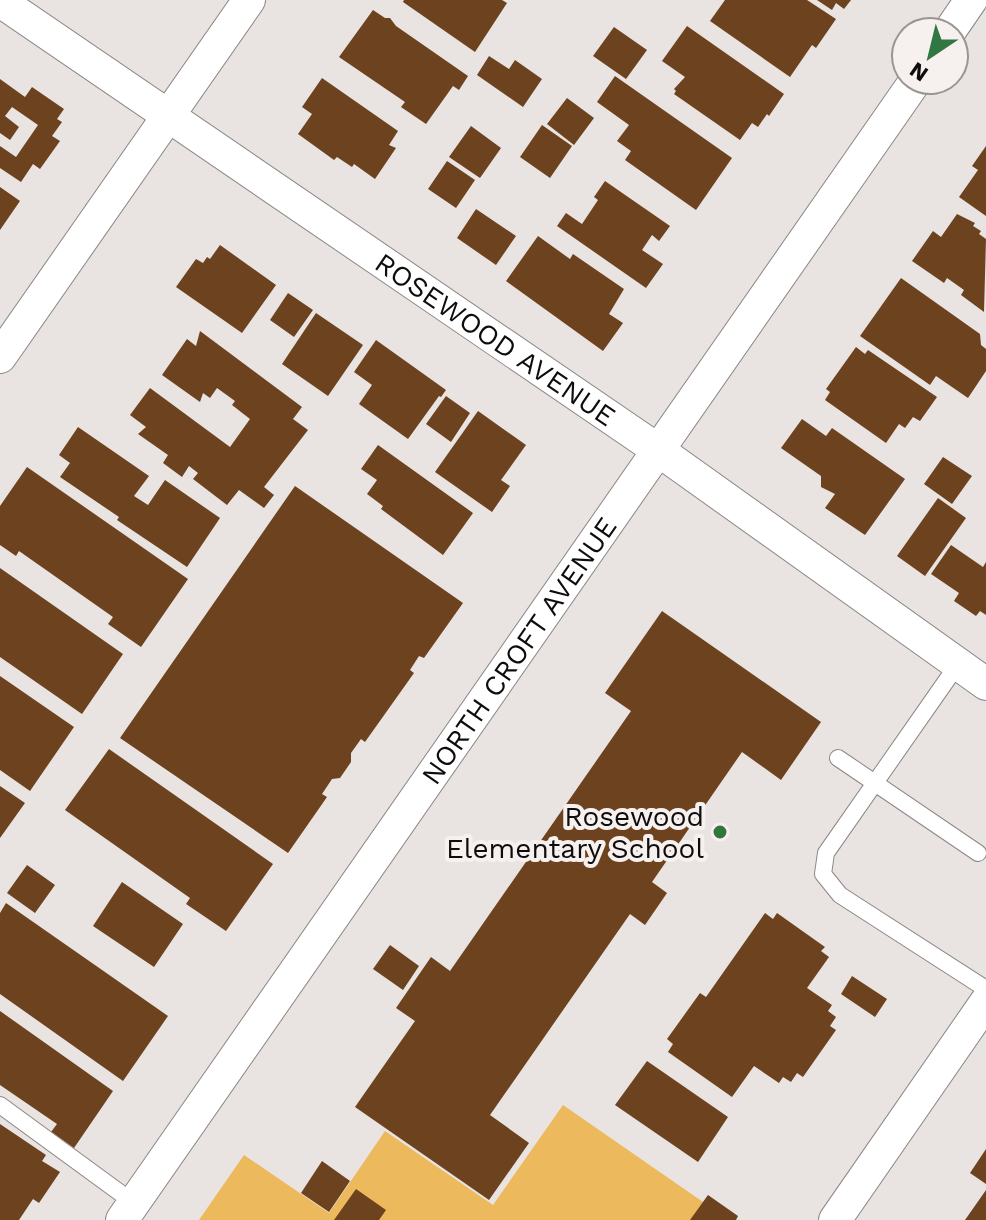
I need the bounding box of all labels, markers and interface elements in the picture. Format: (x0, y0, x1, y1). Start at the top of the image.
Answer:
north arrow (890, 16, 970, 96)
text: N (905, 57, 933, 87)
street label: ROSEWOOD AVENUE (369, 246, 622, 433)
street label: NORTH CROFT AVENUE (415, 511, 623, 791)
place label: Rosewood Elementary School (446, 800, 704, 865)
marker: Rosewood Elementary School (711, 823, 729, 841)

